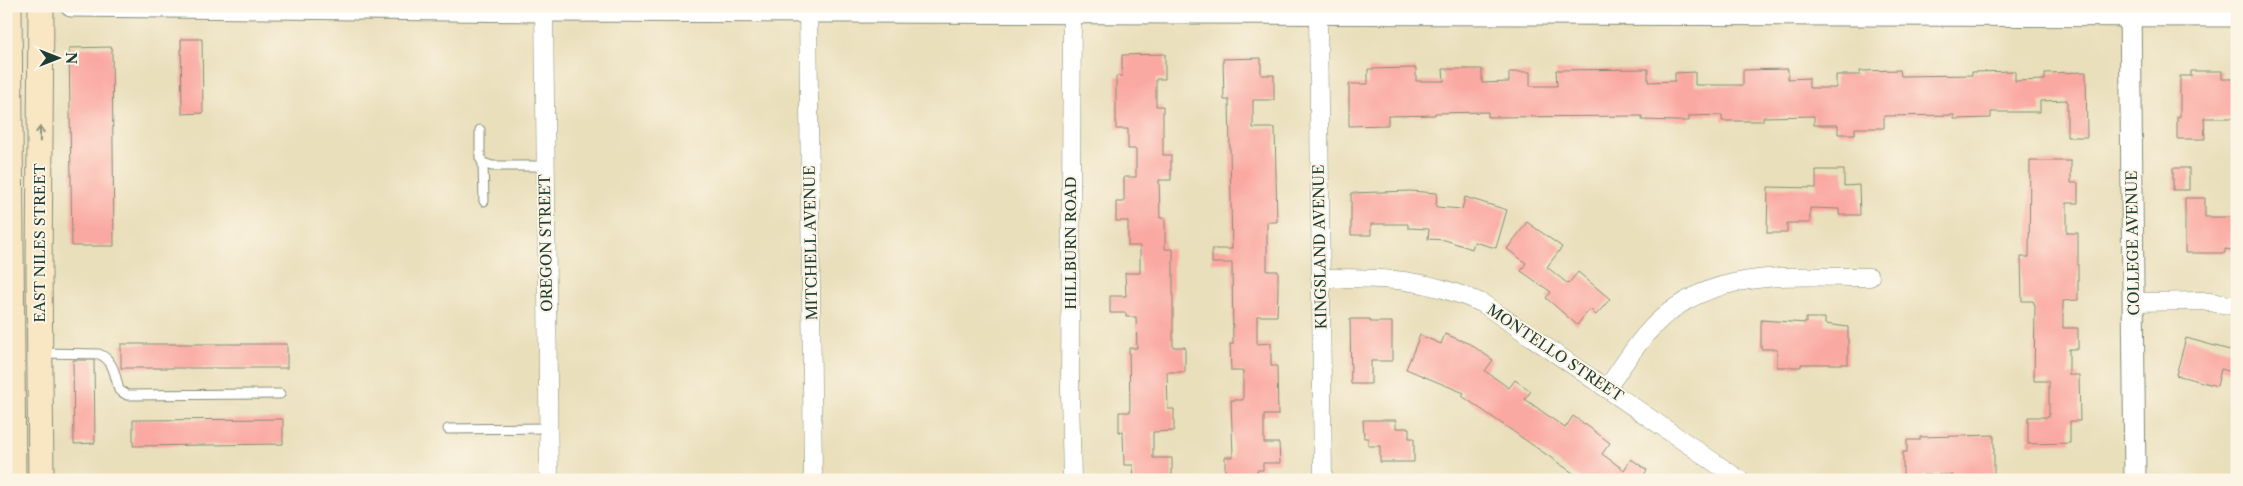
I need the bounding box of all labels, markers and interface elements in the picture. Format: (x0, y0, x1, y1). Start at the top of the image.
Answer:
north arrow (32, 32, 82, 82)
text: N (62, 52, 80, 64)
one-way arrow (35, 126, 45, 142)
street label: EAST NILES STREET (30, 162, 49, 323)
street label: KINGSLAND AVENUE (1309, 164, 1330, 330)
street label: MITCHELL AVENUE (800, 165, 821, 321)
street label: COLLEGE AVENUE (2122, 170, 2143, 316)
street label: OREGON STREET (535, 173, 556, 312)
street label: HILLBURN ROAD (1061, 176, 1080, 310)
street label: MONTELLO STREET (1483, 300, 1628, 406)

